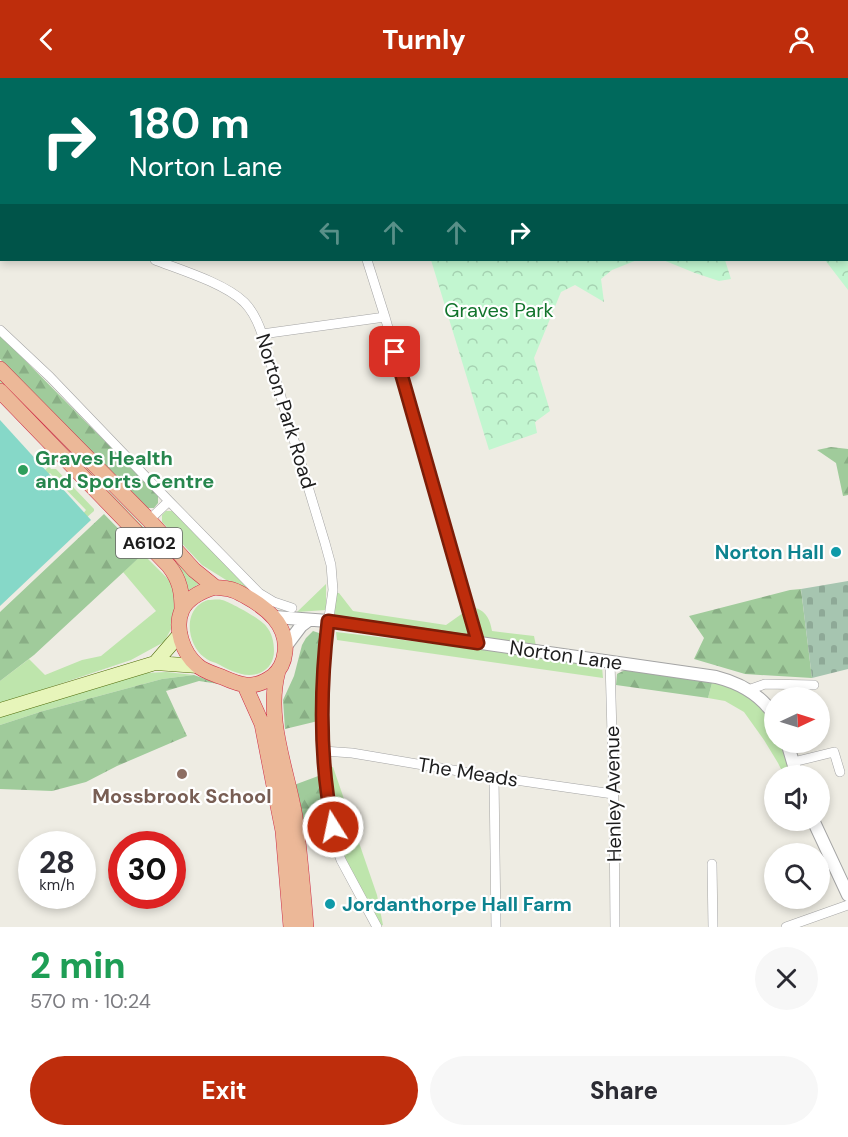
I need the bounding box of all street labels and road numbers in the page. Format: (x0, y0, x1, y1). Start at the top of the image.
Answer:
street label: Norton Park Road (250, 330, 322, 492)
road number: A6102 (116, 528, 182, 558)
street label: Norton Lane (508, 634, 624, 676)
street label: Henley Avenue (599, 726, 627, 862)
street label: The Meads (416, 751, 520, 793)

